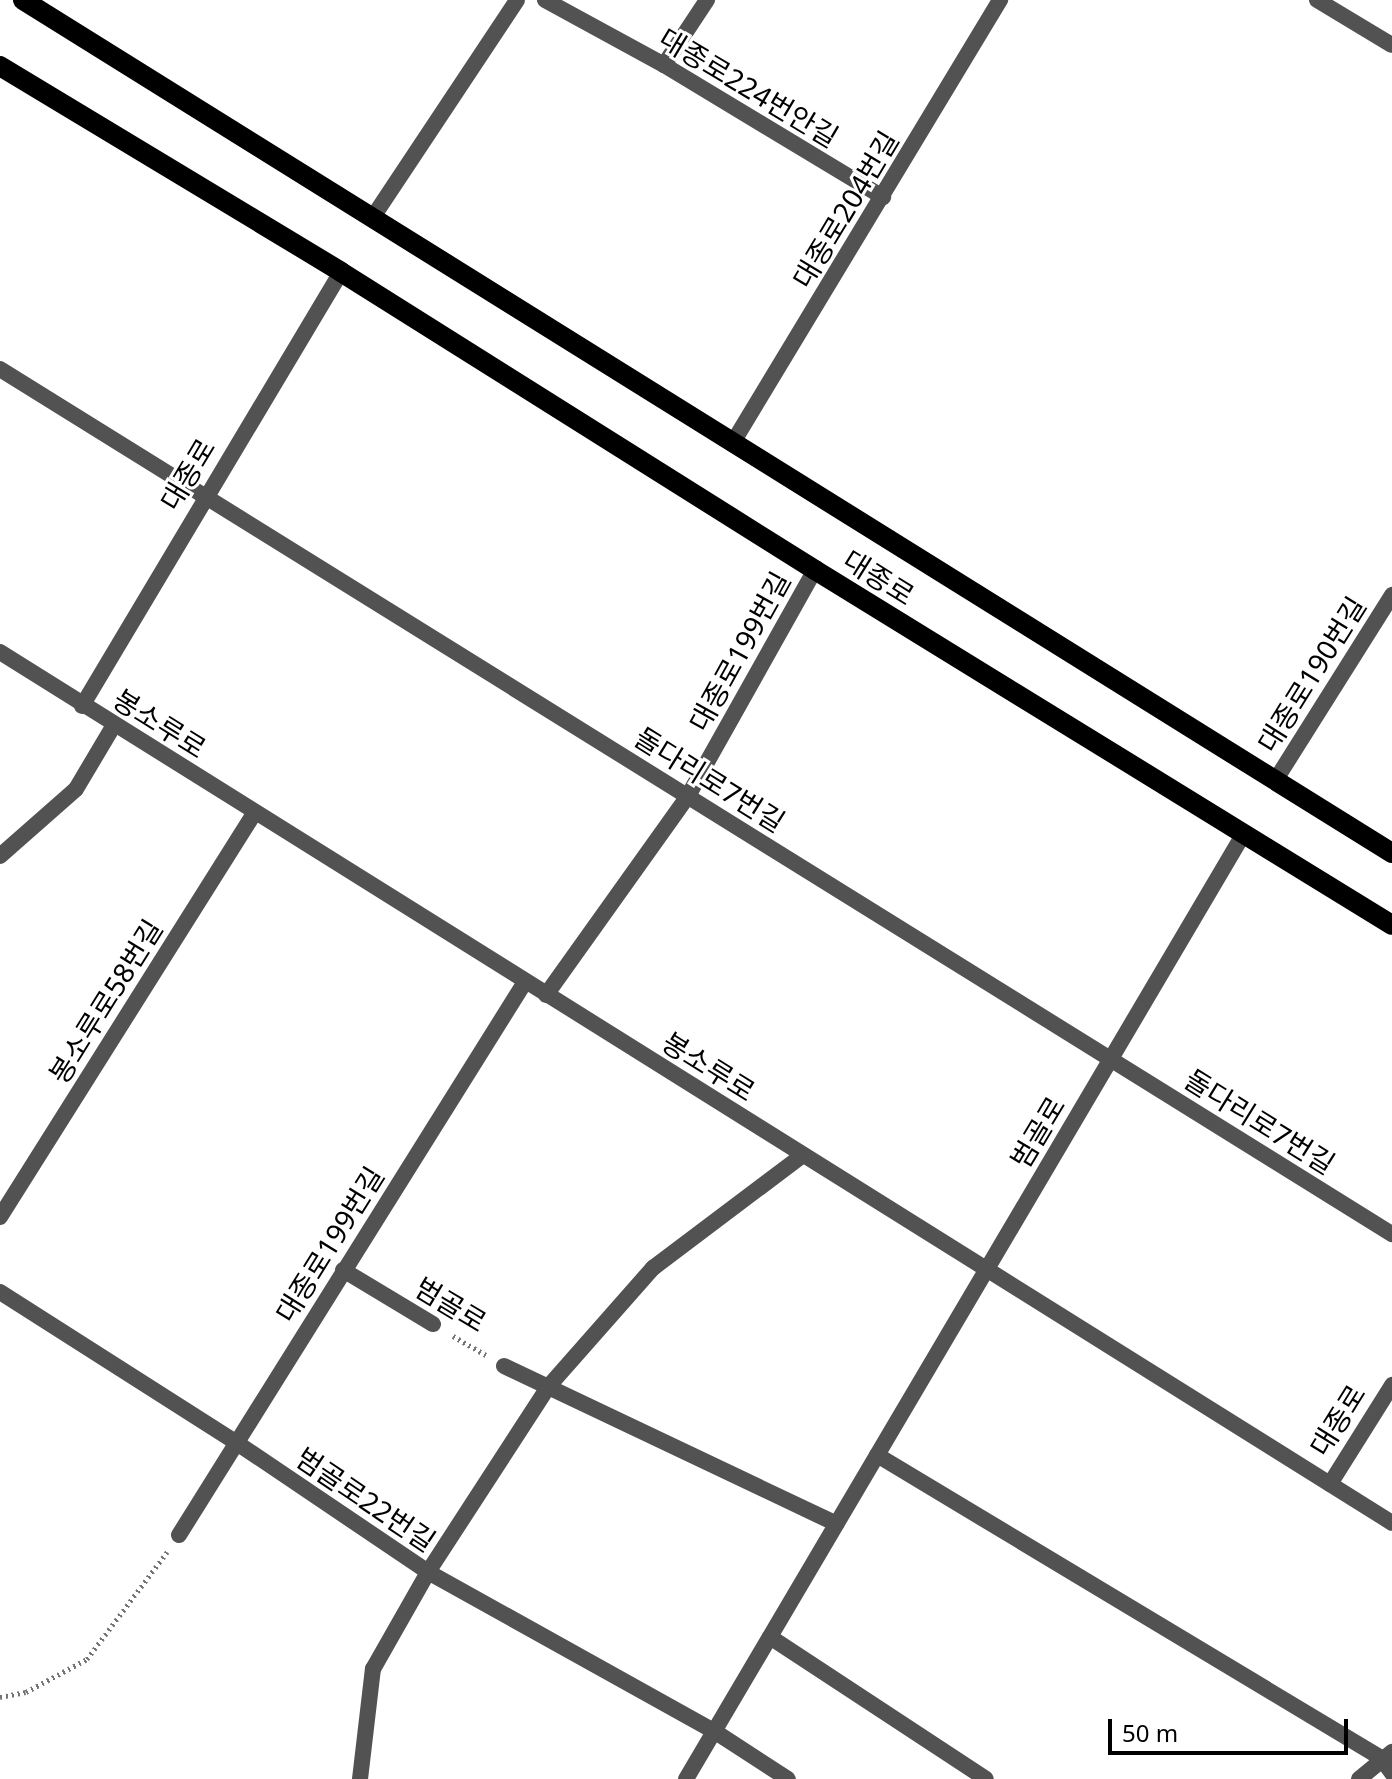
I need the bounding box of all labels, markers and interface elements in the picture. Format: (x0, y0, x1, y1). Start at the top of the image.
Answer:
street label: 대종로224번안길 (654, 20, 844, 154)
street label: 대종로204번길 (785, 125, 905, 293)
street label: 대종로 (153, 432, 221, 516)
street label: 대종로 (837, 542, 921, 612)
street label: 대종로199번길 (681, 566, 797, 736)
street label: 대종로190번길 (1250, 590, 1372, 758)
street label: 봉소루로 (107, 681, 213, 765)
street label: 돌다리로7번길 (629, 720, 791, 838)
street label: 봉소루로58번길 (41, 913, 169, 1089)
street label: 봉소루로 (656, 1024, 762, 1108)
street label: 돌다리로7번길 (1179, 1062, 1341, 1180)
street label: 범골로 (1003, 1090, 1071, 1174)
street label: 대종로199번길 (268, 1160, 390, 1328)
street label: 범골로 (409, 1270, 493, 1338)
street label: 대종로 (1302, 1378, 1372, 1462)
street label: 범골로22번길 (290, 1440, 442, 1558)
scale bar (1112, 1703, 1352, 1753)
text: 50 m (1122, 1716, 1178, 1749)

